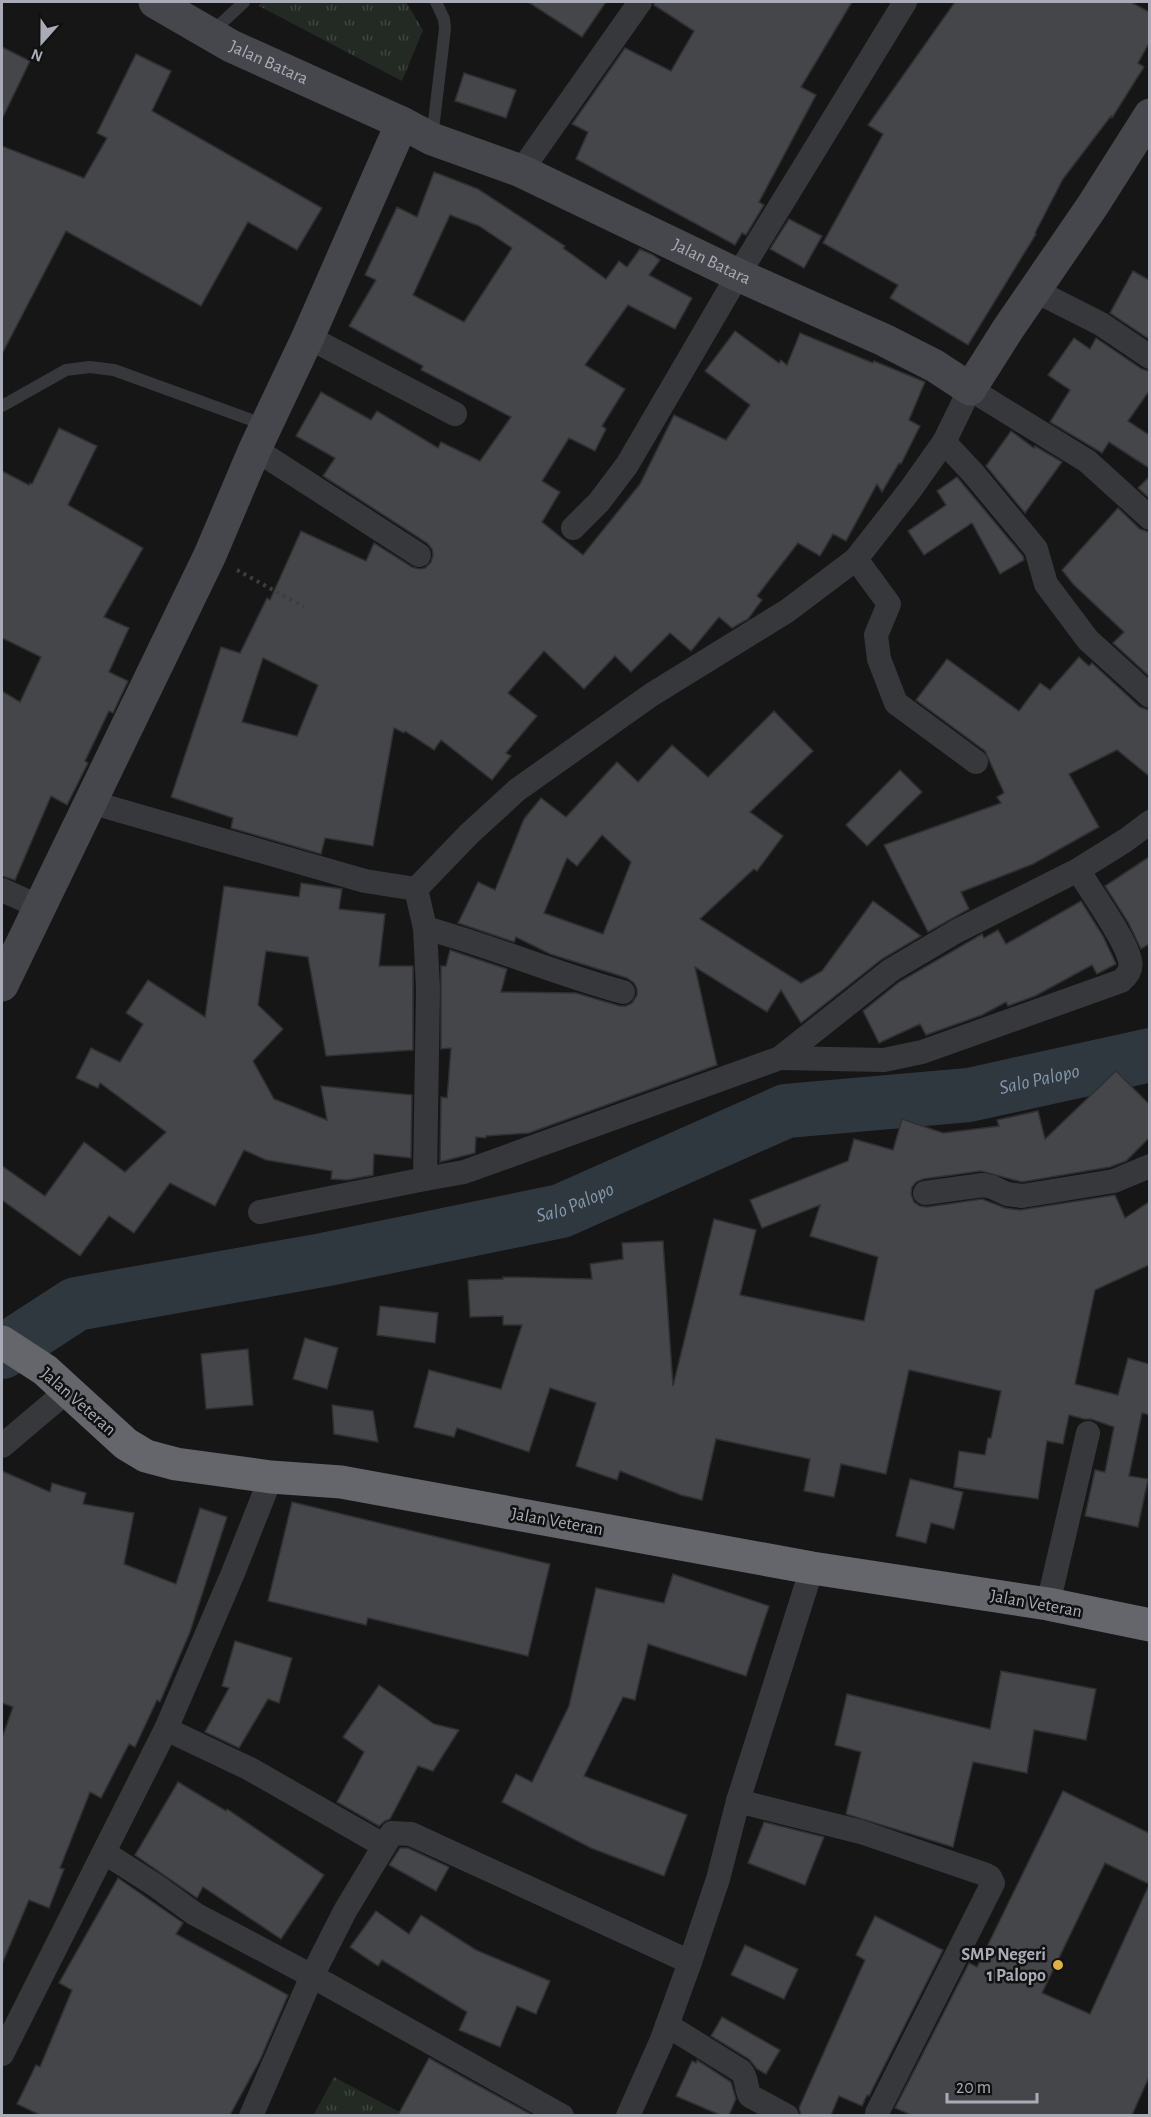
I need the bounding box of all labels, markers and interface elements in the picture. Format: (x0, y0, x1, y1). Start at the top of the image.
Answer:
north arrow (12, 12, 72, 72)
street label: Jalan Batara (226, 37, 311, 88)
text: N (29, 46, 45, 65)
street label: Jalan Batara (669, 236, 753, 288)
water label: Salo Palopo (997, 1061, 1081, 1098)
water label: Salo Palopo (535, 1179, 617, 1226)
street label: Jalan Veteran (37, 1365, 119, 1439)
street label: Jalan Veteran (510, 1505, 604, 1539)
street label: Jalan Veteran (989, 1587, 1083, 1621)
place label: SMP Negeri 1 Palopo (961, 1946, 1046, 1985)
marker: SMP Negeri 1 Palopo (1051, 1958, 1065, 1972)
scale bar (947, 2066, 1037, 2104)
text: 20 m (956, 2079, 991, 2097)

